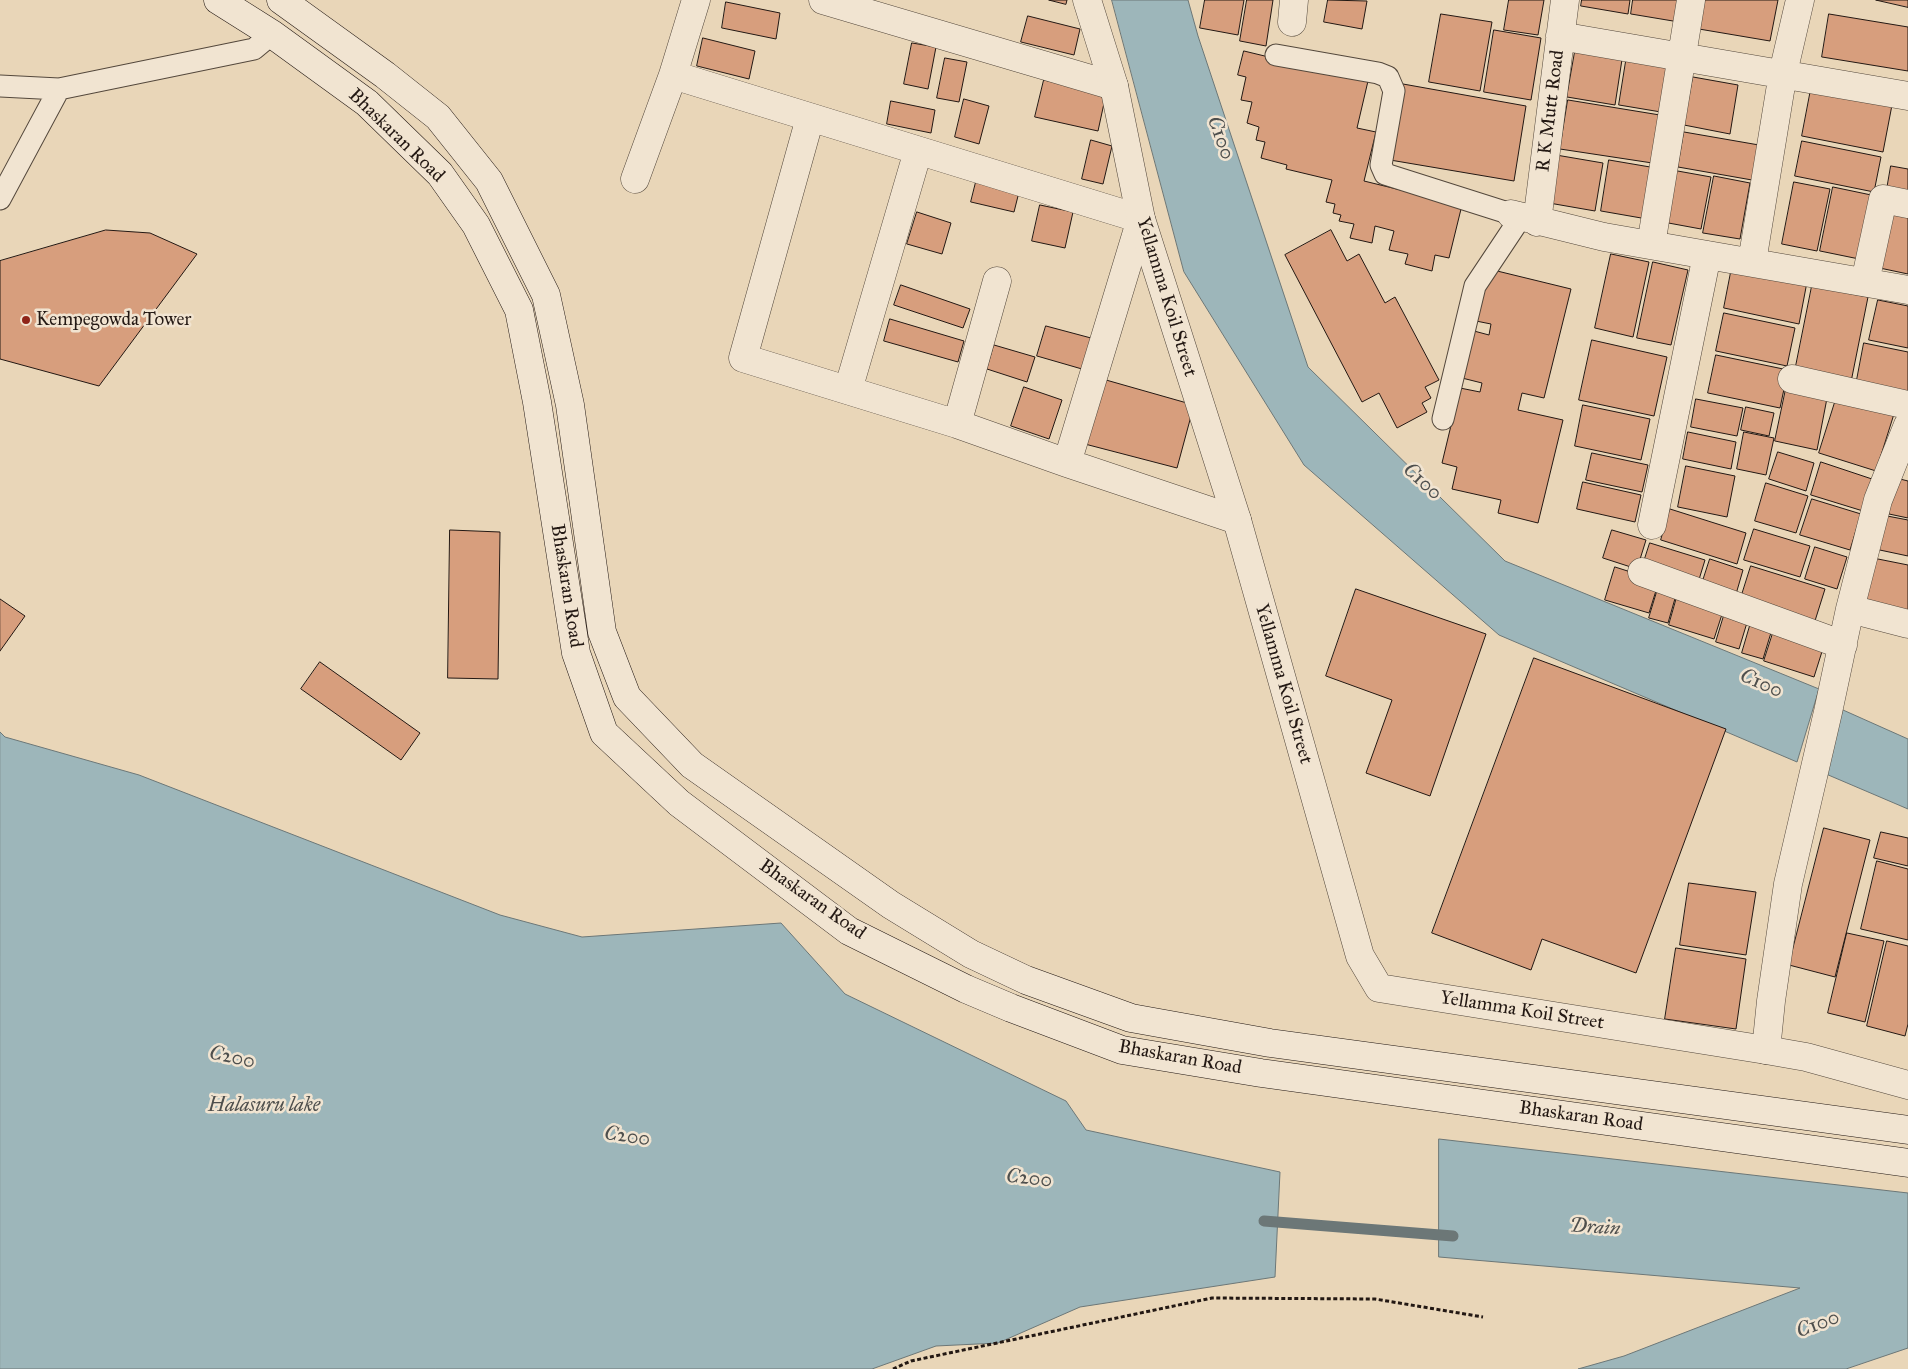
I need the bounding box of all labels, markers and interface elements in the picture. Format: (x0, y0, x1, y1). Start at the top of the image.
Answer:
street label: R K Mutt Road (1532, 49, 1570, 173)
street label: Bhaskaran Road (343, 84, 449, 188)
water label: C100 (1201, 113, 1239, 163)
street label: Yellamma Koil Street (1131, 214, 1201, 380)
place label: Kempegowda Tower (36, 309, 191, 331)
marker: Kempegowda Tower (20, 314, 32, 326)
water label: C100 (1397, 458, 1447, 506)
street label: Bhaskaran Road (545, 523, 587, 649)
street label: Yellamma Koil Street (1249, 601, 1317, 767)
water label: C100 (1736, 664, 1786, 704)
street label: Bhaskaran Road (754, 855, 870, 945)
street label: Yellamma Koil Street (1438, 987, 1606, 1035)
street label: Bhaskaran Road (1117, 1036, 1243, 1080)
water label: C200 (207, 1041, 257, 1075)
water label: Halasuru lake (208, 1094, 320, 1118)
street label: Bhaskaran Road (1518, 1097, 1644, 1137)
water label: C200 (602, 1122, 652, 1152)
water label: C200 (1005, 1165, 1053, 1193)
water label: Drain (1569, 1214, 1621, 1242)
water label: C100 (1793, 1306, 1843, 1344)

